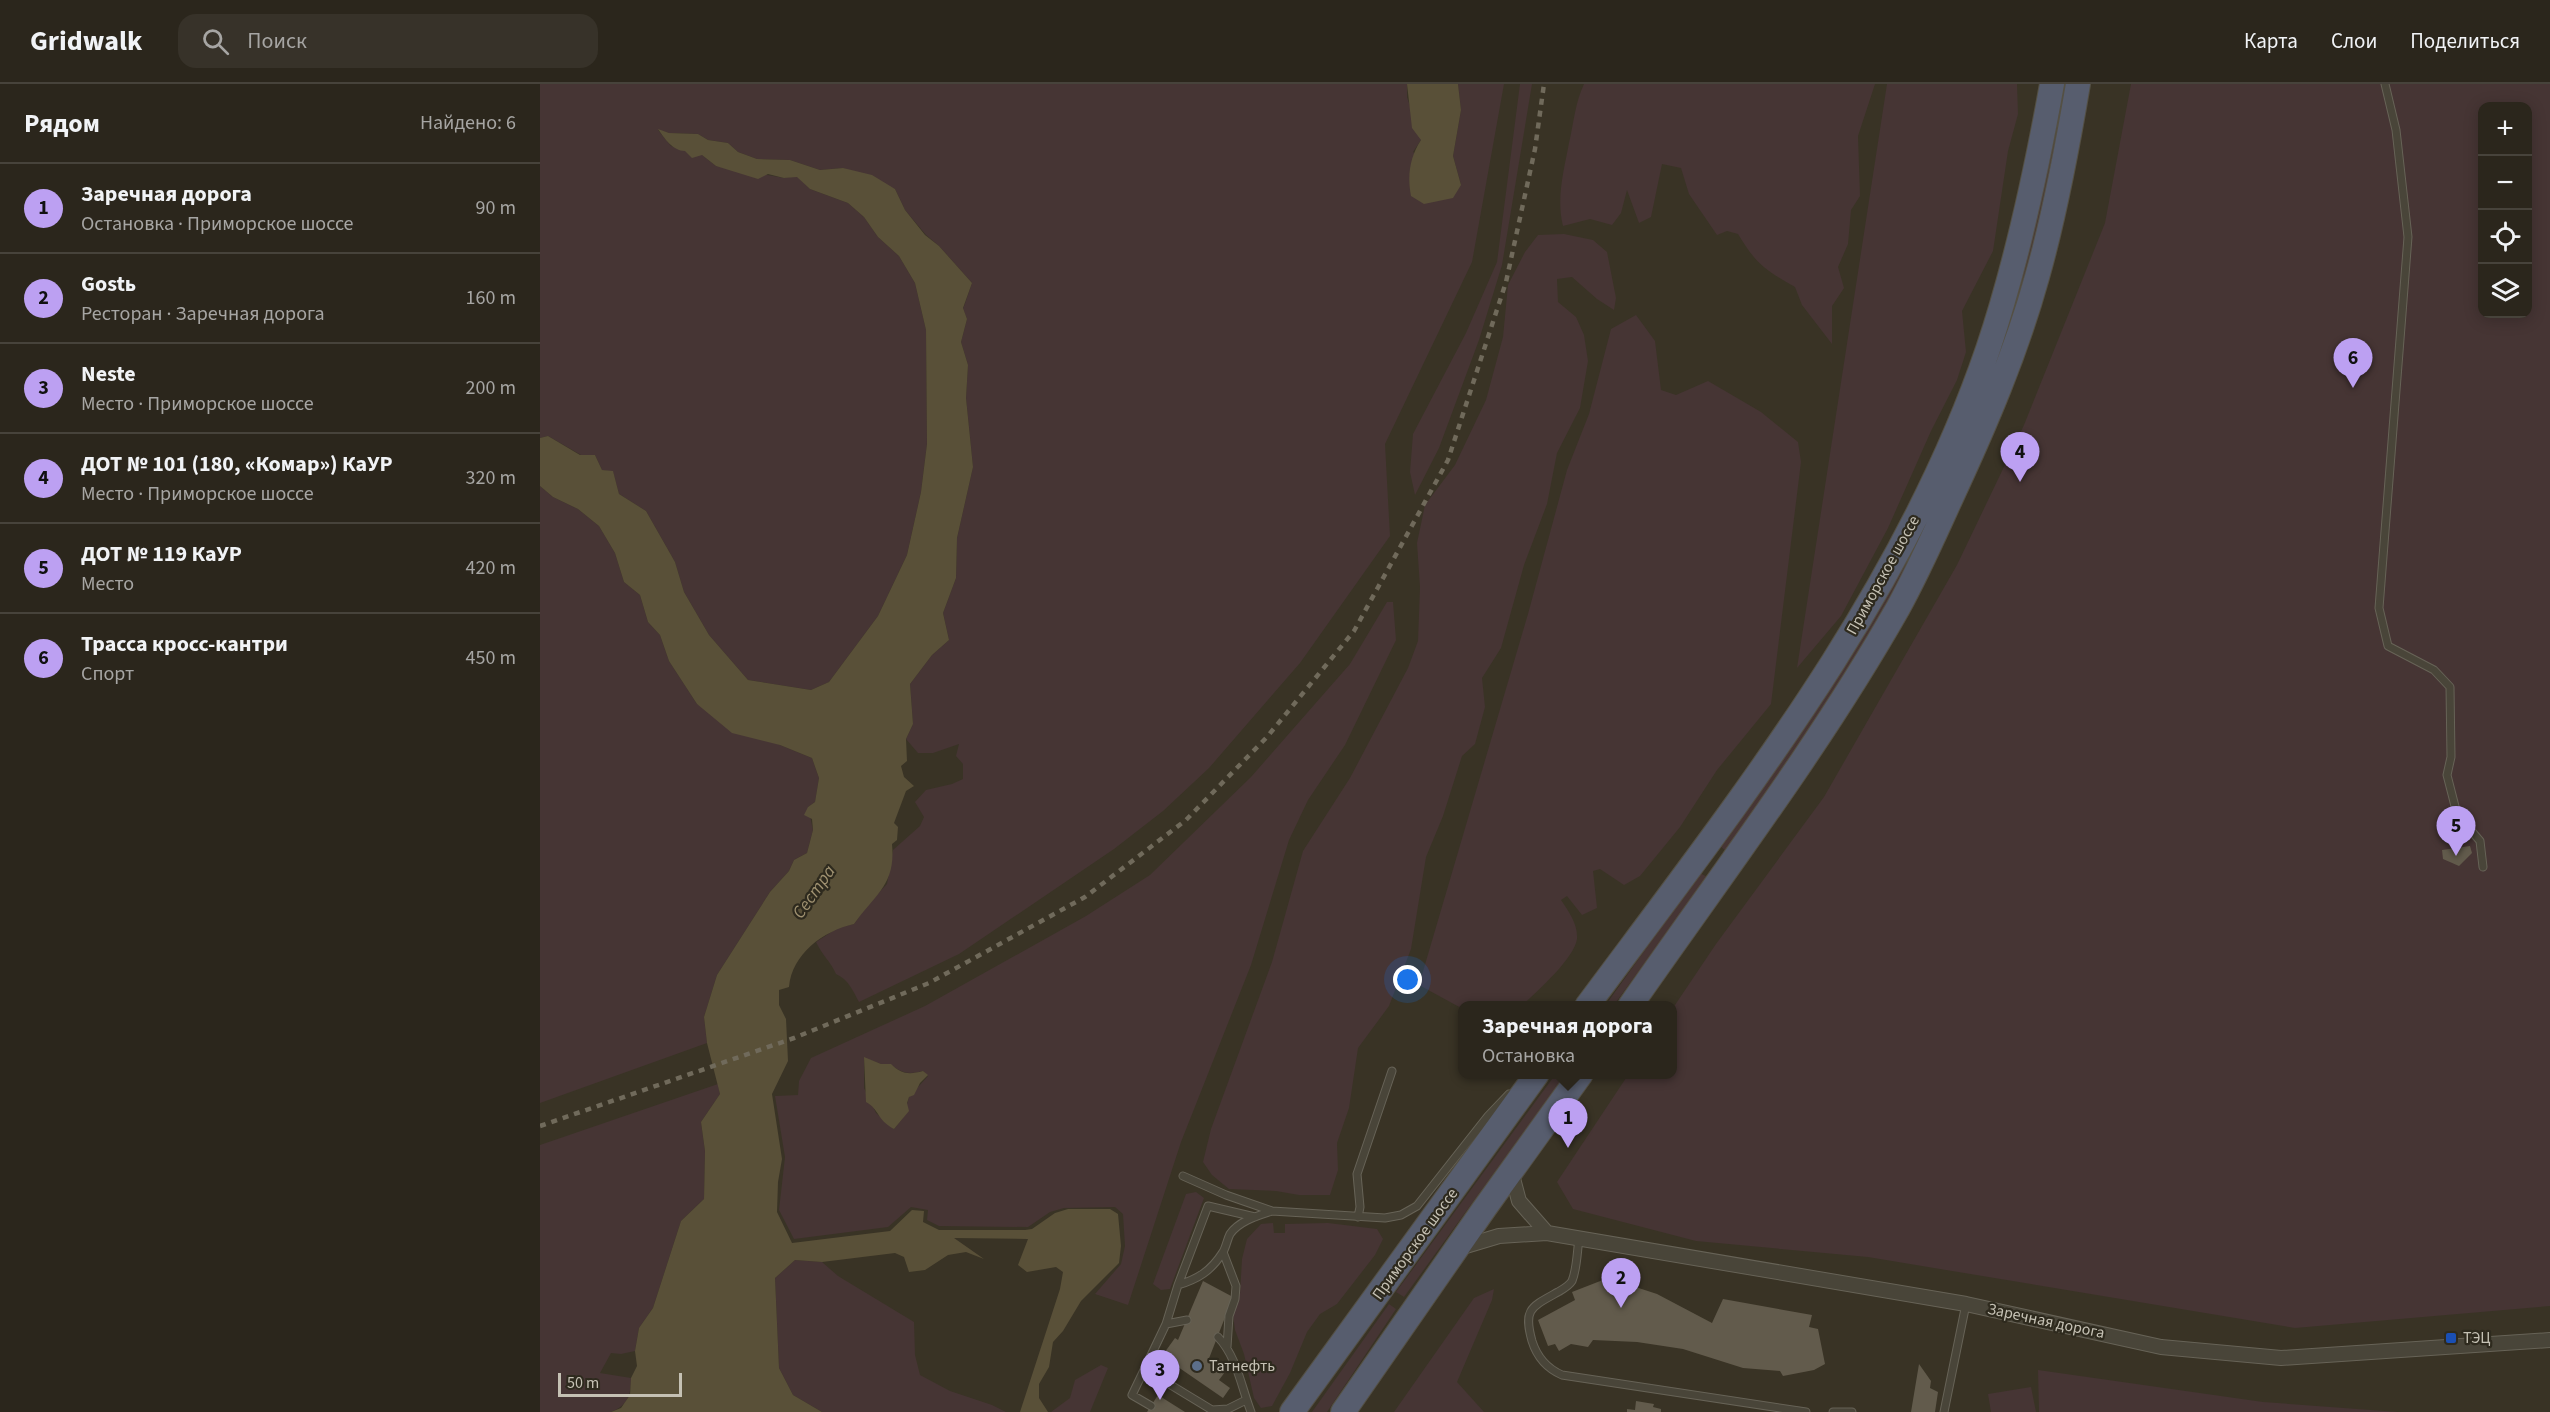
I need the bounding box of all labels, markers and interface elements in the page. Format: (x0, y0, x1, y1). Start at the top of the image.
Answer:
search box (178, 14, 598, 68)
text: Gridwalk (30, 21, 142, 61)
icon: search (199, 25, 232, 58)
text: Поиск (247, 25, 307, 57)
text: Карта (2244, 26, 2298, 56)
text: Слои (2331, 26, 2377, 56)
text: Поделиться (2410, 26, 2520, 56)
map controls (2478, 102, 2532, 318)
button: + (2478, 102, 2532, 156)
text: Рядом (24, 105, 100, 142)
text: Найдено: 6 (420, 109, 516, 137)
button: − (2478, 156, 2532, 210)
text: Заречная дорога (81, 178, 252, 210)
text: 1 (38, 194, 49, 222)
text: 90 m (476, 194, 516, 222)
text: Остановка · Приморское шоссе (81, 210, 354, 238)
button: locate (2478, 210, 2532, 264)
button: layers (2478, 264, 2532, 318)
text: Gostь (81, 268, 136, 300)
text: 2 (38, 284, 49, 312)
text: 160 m (466, 284, 516, 312)
text: Ресторан · Заречная дорога (81, 300, 325, 328)
pin: 6 (2334, 338, 2372, 388)
text: Neste (81, 358, 136, 390)
text: 3 (38, 374, 49, 402)
text: 200 m (466, 374, 516, 402)
text: Место · Приморское шоссе (81, 390, 314, 418)
pin: 4 (2000, 432, 2040, 482)
text: ДОТ № 101 (180, «Комар») КаУР (81, 448, 393, 480)
text: 4 (38, 464, 49, 492)
text: 320 m (466, 464, 516, 492)
text: Место · Приморское шоссе (81, 480, 314, 508)
street label: Приморское шоссе (1841, 511, 1925, 639)
text: ДОТ № 119 КаУР (81, 538, 242, 570)
text: 5 (38, 554, 49, 582)
text: 420 m (466, 554, 516, 582)
text: Место (81, 570, 134, 598)
text: Трасса кросс-кантри (81, 628, 288, 660)
text: 6 (38, 644, 49, 672)
text: 450 m (466, 644, 516, 672)
text: Спорт (81, 660, 134, 688)
pin: 5 (2436, 806, 2476, 856)
water label: Сестра (787, 860, 842, 924)
your location (1393, 965, 1422, 994)
popup (1458, 1001, 1677, 1079)
text: Заречная дорога (1482, 1010, 1653, 1042)
text: Остановка (1482, 1042, 1575, 1070)
pin: 1 (1548, 1098, 1588, 1148)
street label: Приморское шоссе (1367, 1184, 1463, 1304)
pin: 2 (1602, 1258, 1640, 1308)
street label: Заречная дорога (1985, 1298, 2107, 1344)
place label: ТЭЦ (2463, 1327, 2491, 1349)
marker: ТЭЦ (2444, 1331, 2458, 1345)
pin: 3 (1140, 1350, 1180, 1400)
place label: Татнефть (1209, 1355, 1275, 1377)
marker: Татнефть (1190, 1359, 1204, 1373)
scale bar (558, 1370, 682, 1398)
text: 50 m (567, 1372, 599, 1394)

